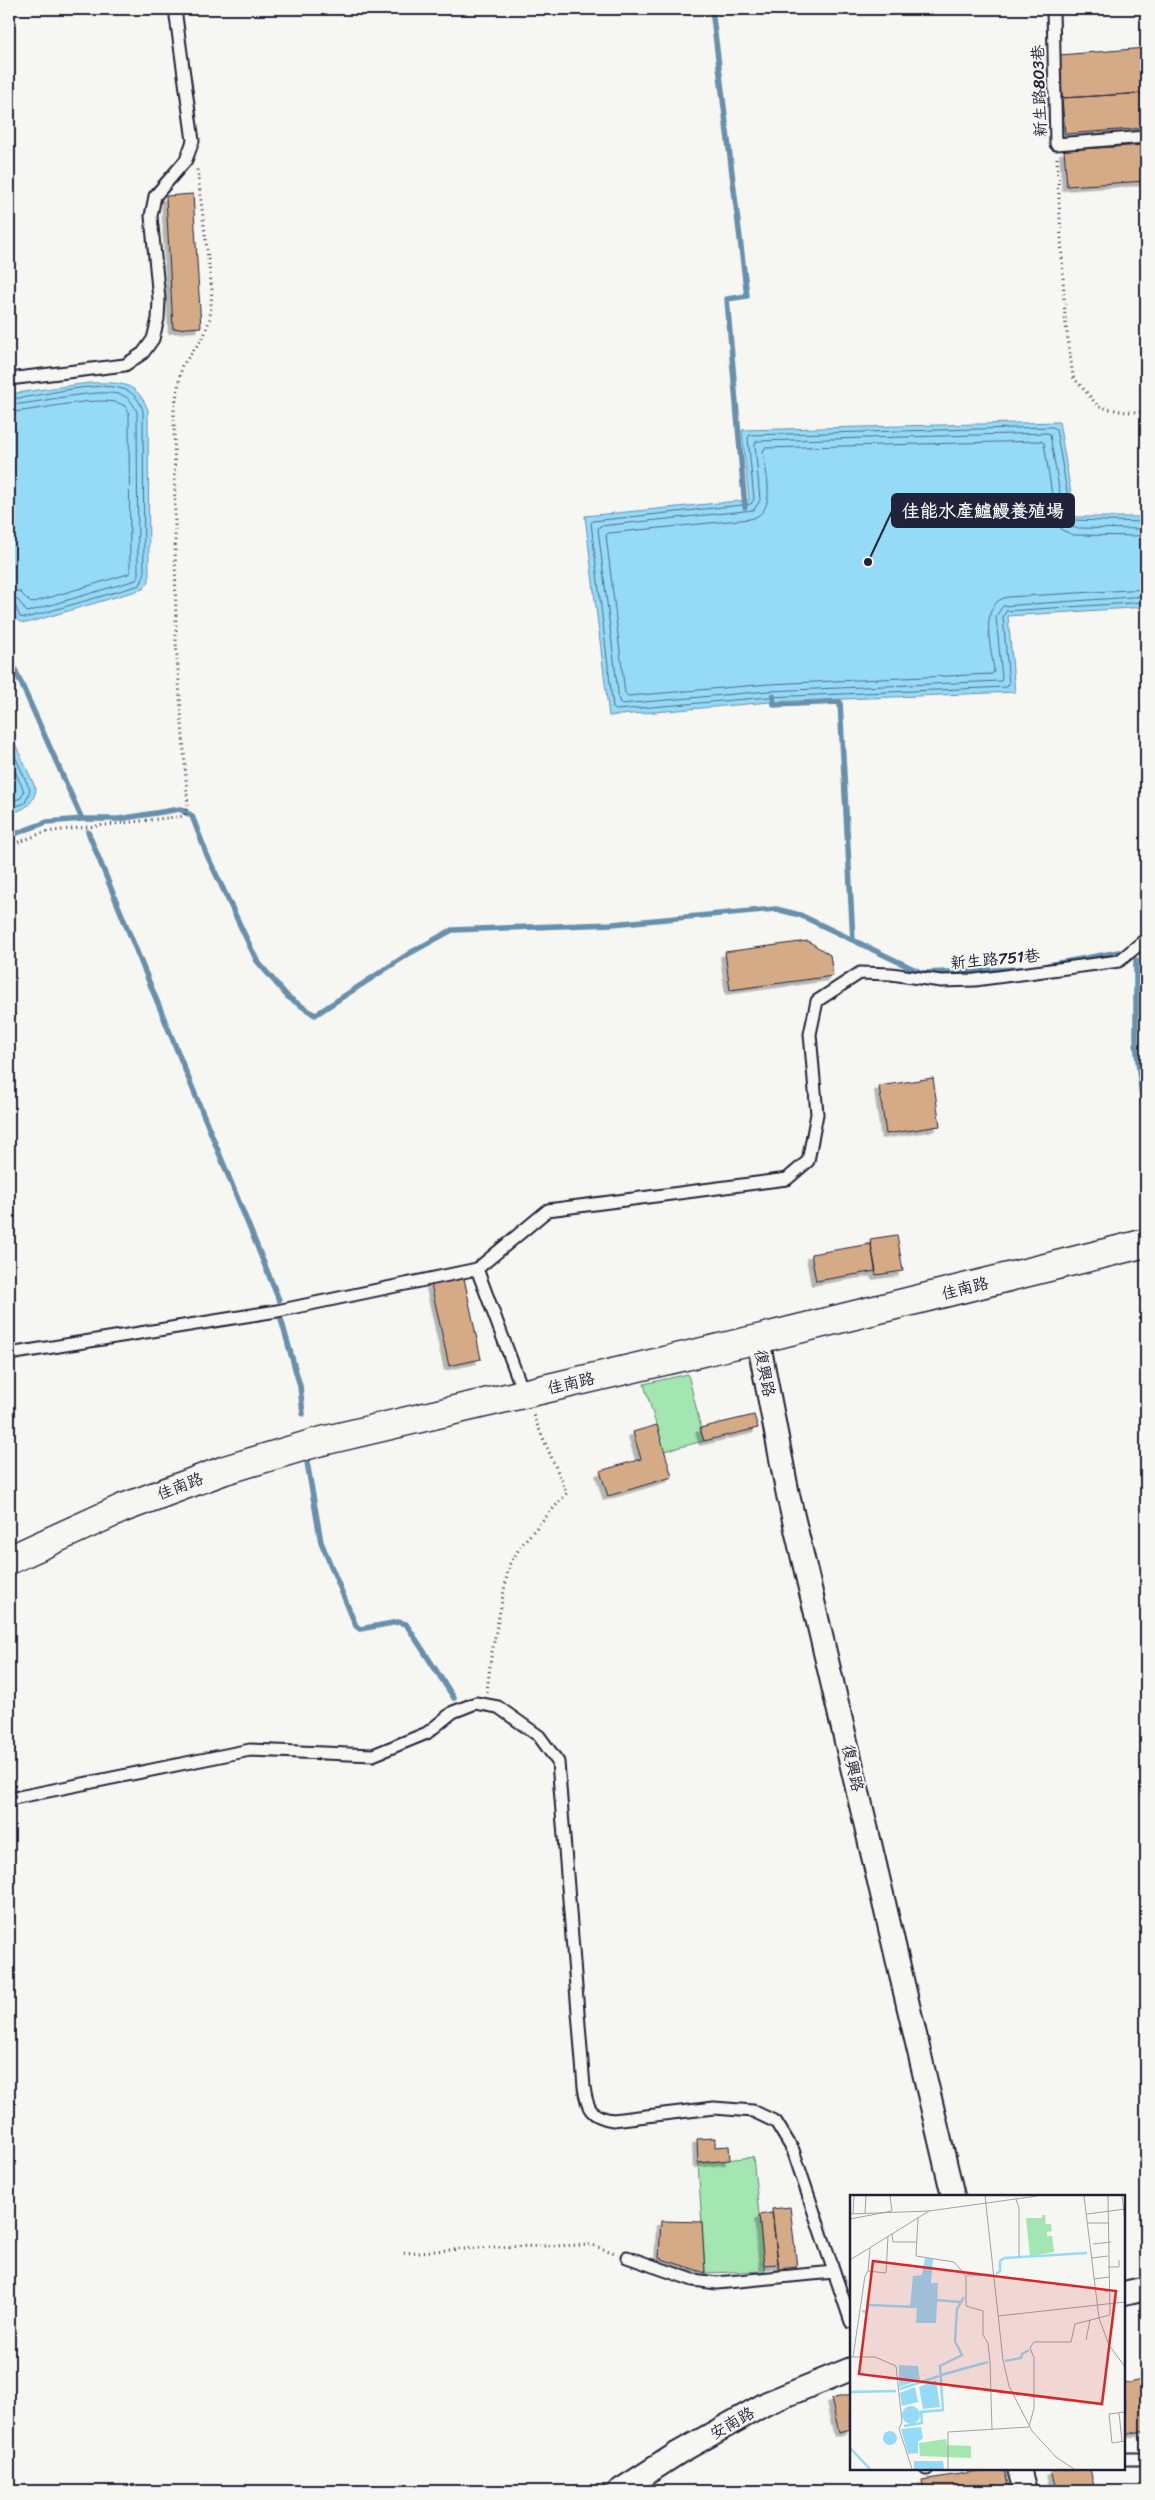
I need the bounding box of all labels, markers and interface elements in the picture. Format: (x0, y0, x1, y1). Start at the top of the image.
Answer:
street label: 新生路803巷 (1023, 44, 1055, 138)
callout: 佳能水産鱸鰻養殖場 (892, 494, 1074, 527)
text: 佳能水産鱸鰻養殖場 (902, 495, 1064, 527)
street label: 新生路751巷 (949, 941, 1041, 977)
street label: 佳南路 (938, 1268, 992, 1308)
street label: 復興路 (746, 1347, 784, 1399)
street label: 佳南路 (544, 1363, 598, 1403)
street label: 佳南路 (152, 1464, 208, 1508)
street label: 復興路 (833, 1741, 873, 1795)
inset map (850, 2195, 1125, 2470)
street label: 安南路 (704, 2398, 760, 2448)

